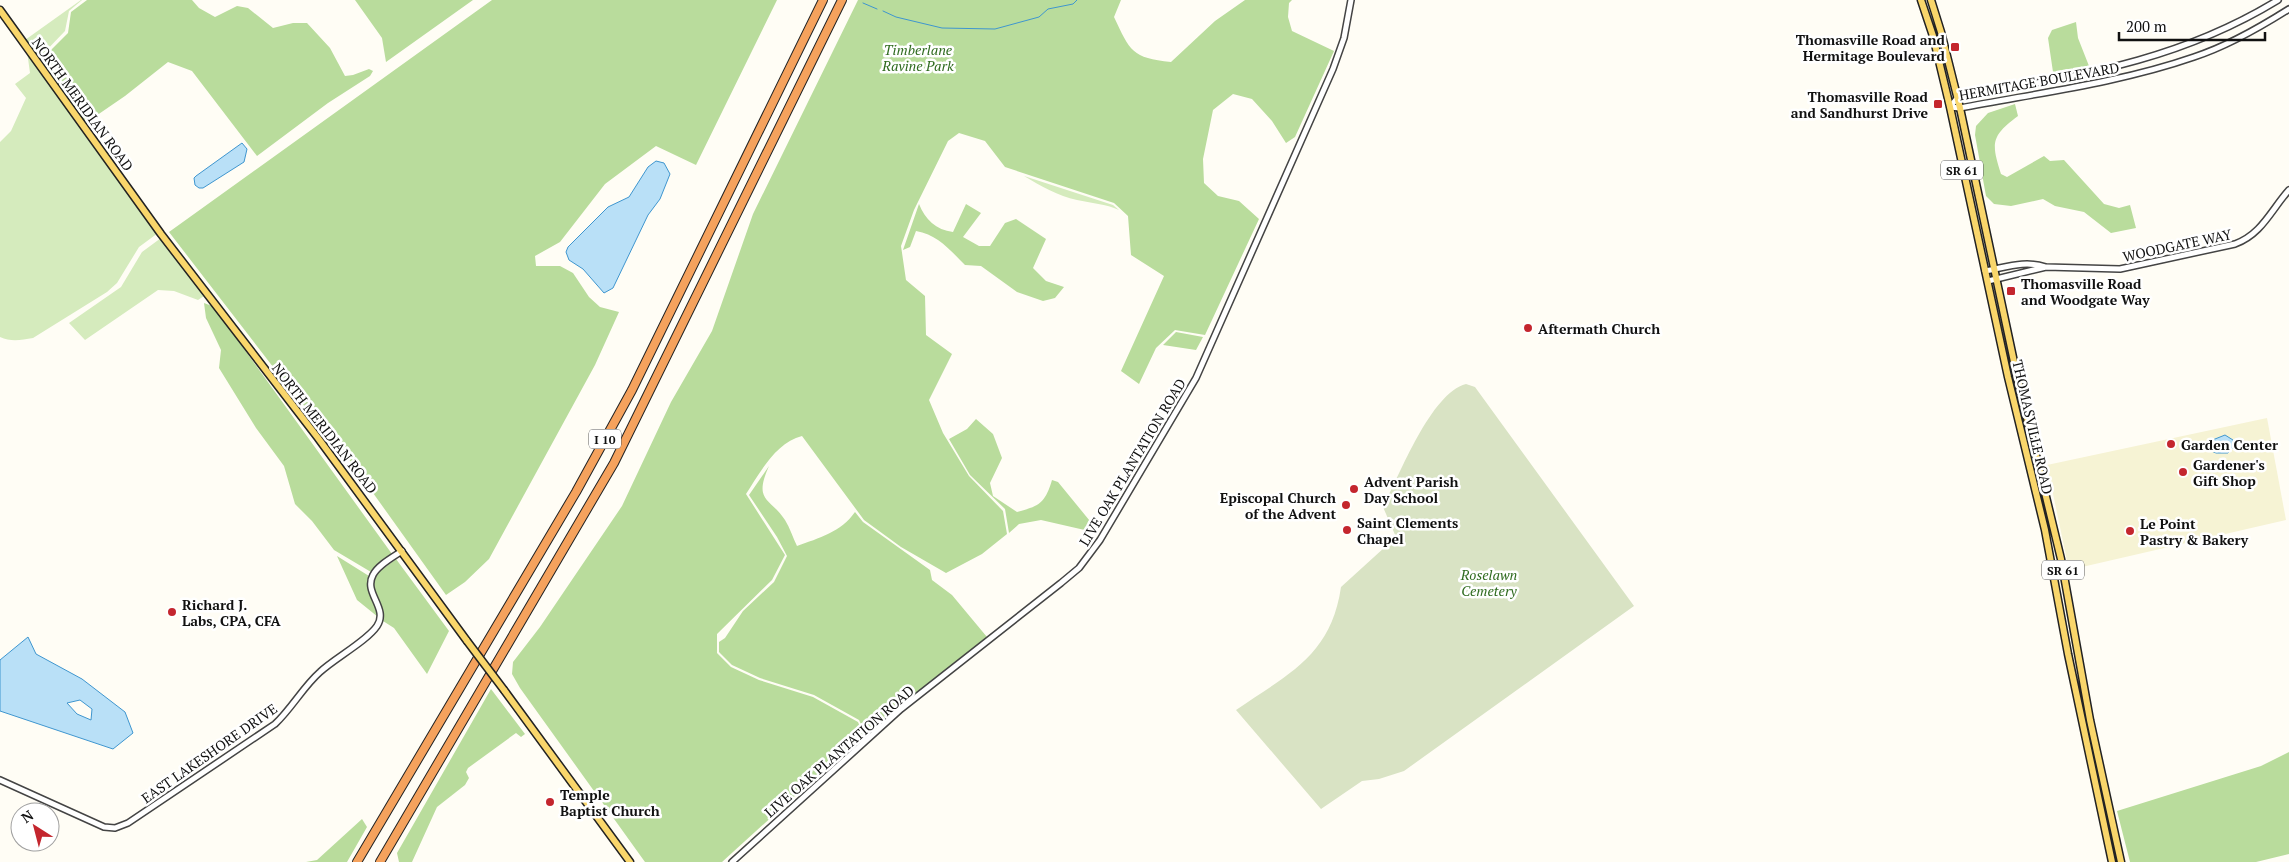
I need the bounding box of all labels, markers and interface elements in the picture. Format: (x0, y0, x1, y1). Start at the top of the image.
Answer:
scale bar (2119, 10, 2265, 42)
text: 200 m (2126, 16, 2167, 36)
place label: Thomasville Road and Hermitage Boulevard (1796, 30, 1946, 65)
street label: NORTH MERIDIAN ROAD (28, 33, 138, 175)
park label: Timberlane Ravine Park (881, 40, 954, 75)
marker: Thomasville Road and Hermitage Boulevard (1949, 41, 1961, 53)
street label: HERMITAGE BOULEVARD (1957, 58, 2121, 104)
place label: Thomasville Road and Sandhurst Drive (1791, 87, 1929, 122)
marker: Thomasville Road and Sandhurst Drive (1932, 98, 1944, 110)
road number: SR 61 (1941, 160, 1983, 180)
street label: WOODGATE WAY (2121, 224, 2234, 266)
place label: Thomasville Road and Woodgate Way (2021, 274, 2150, 309)
marker: Thomasville Road and Woodgate Way (2005, 285, 2017, 297)
place label: Aftermath Church (1538, 319, 1660, 338)
marker: Aftermath Church (1522, 322, 1534, 334)
street label: THOMASVILLE ROAD (2008, 358, 2058, 496)
street label: NORTH MERIDIAN ROAD (268, 359, 382, 497)
street label: LIVE OAK PLANTATION ROAD (1074, 375, 1190, 549)
road number: I 10 (589, 429, 621, 448)
place label: Garden Center (2181, 435, 2278, 454)
marker: Garden Center (2165, 438, 2177, 450)
place label: Gardener's Gift Shop (2193, 455, 2265, 490)
marker: Gardener's Gift Shop (2177, 466, 2189, 478)
place label: Advent Parish Day School (1364, 472, 1459, 507)
marker: Advent Parish Day School (1348, 483, 1360, 495)
place label: Episcopal Church of the Advent (1220, 488, 1336, 523)
marker: Episcopal Church of the Advent (1340, 499, 1352, 511)
place label: Saint Clements Chapel (1357, 513, 1458, 548)
place label: Le Point Pastry & Bakery (2140, 514, 2249, 549)
marker: Saint Clements Chapel (1341, 524, 1353, 536)
marker: Le Point Pastry & Bakery (2124, 525, 2136, 537)
road number: SR 61 (2042, 560, 2084, 580)
park label: Roselawn Cemetery (1460, 565, 1517, 600)
place label: Richard J. Labs, CPA, CFA (182, 595, 282, 630)
marker: Richard J. Labs, CPA, CFA (166, 606, 178, 618)
street label: LIVE OAK PLANTATION ROAD (760, 681, 918, 821)
street label: EAST LAKESHORE DRIVE (137, 699, 281, 807)
place label: Temple Baptist Church (560, 785, 660, 820)
marker: Temple Baptist Church (544, 796, 556, 808)
north arrow (10, 802, 60, 852)
text: N (17, 805, 37, 827)

